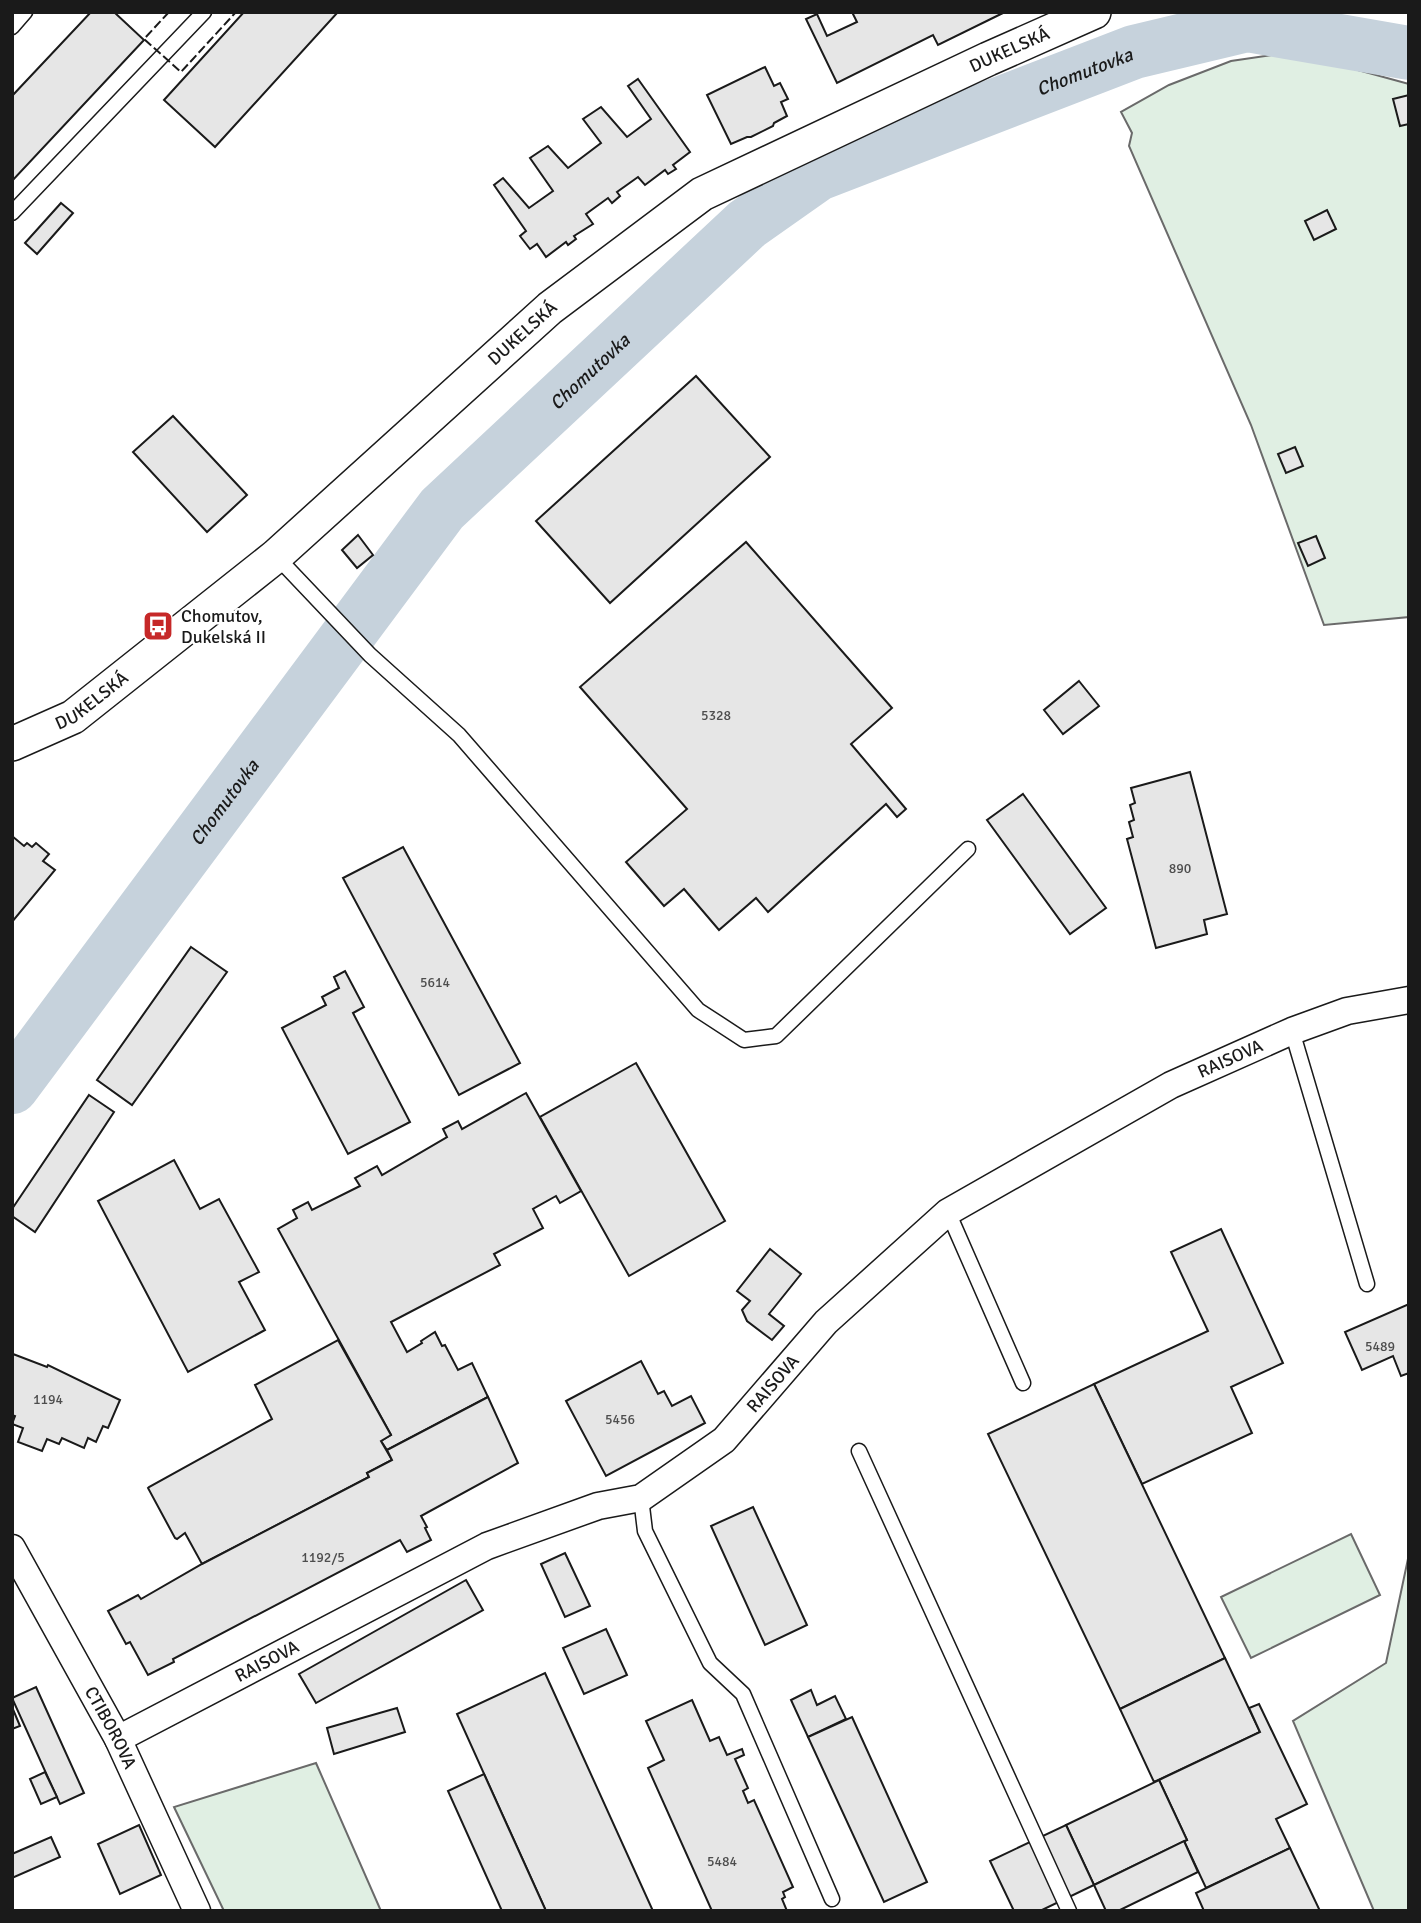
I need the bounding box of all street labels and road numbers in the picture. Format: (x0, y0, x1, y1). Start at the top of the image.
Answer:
street label: DUKELSKÁ (966, 22, 1053, 77)
street label: DUKELSKÁ (483, 296, 561, 370)
street label: DUKELSKÁ (52, 667, 132, 735)
street label: RAISOVA (1194, 1034, 1266, 1083)
street label: RAISOVA (742, 1350, 804, 1417)
street label: RAISOVA (231, 1635, 303, 1687)
street label: CTIBOROVA (80, 1682, 141, 1772)

